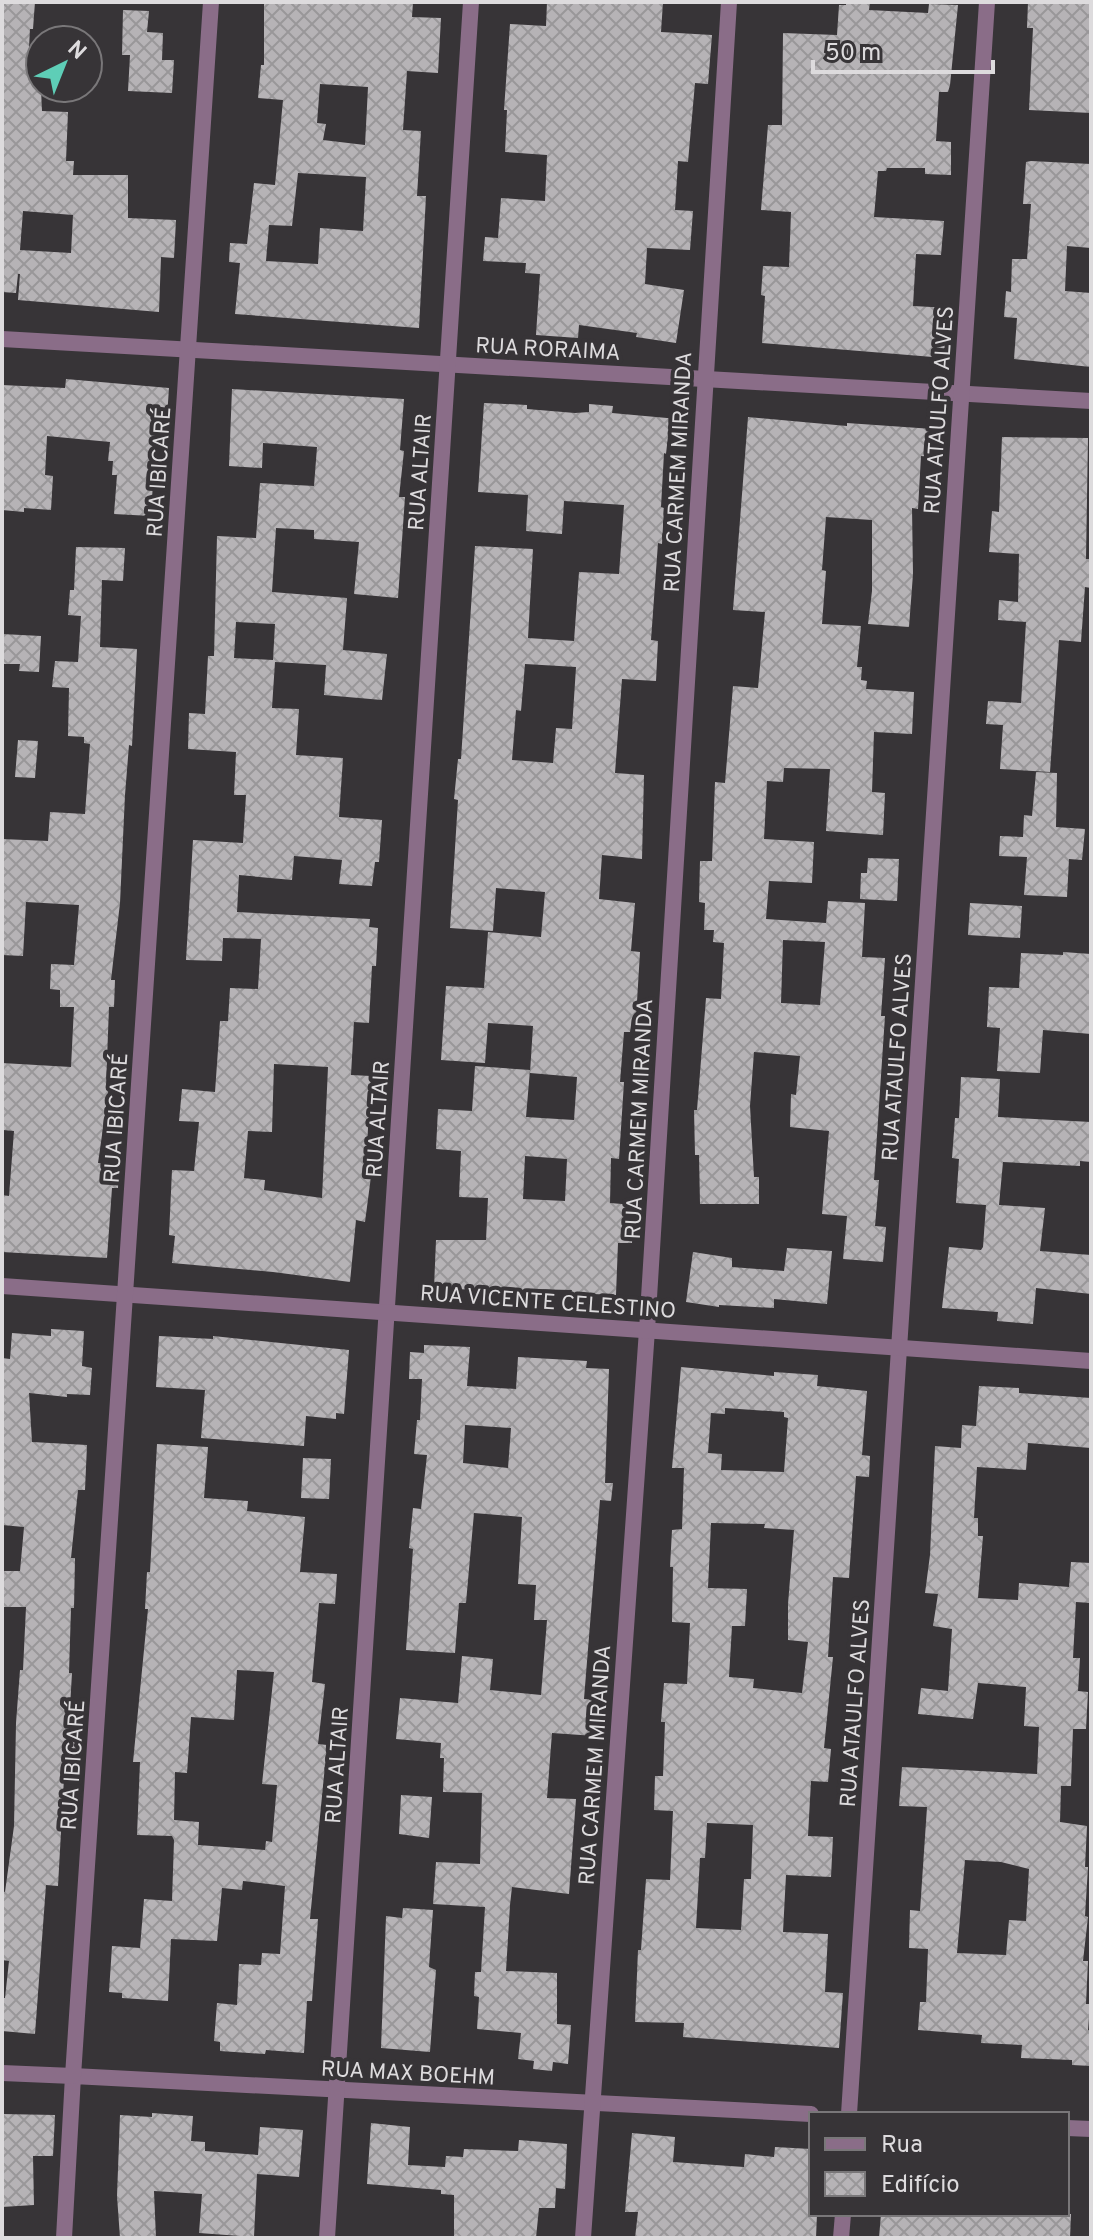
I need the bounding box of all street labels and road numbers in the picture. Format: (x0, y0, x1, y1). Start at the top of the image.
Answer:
street label: RUA ATAULFO ALVES (920, 305, 961, 515)
street label: RUA RORAIMA (475, 333, 621, 368)
street label: RUA CARMEM MIRANDA (660, 351, 699, 593)
street label: RUA IBICARÉ (140, 406, 179, 538)
street label: RUA ALTAIR (404, 413, 439, 532)
street label: RUA ATAULFO ALVES (878, 952, 919, 1162)
street label: RUA CARMEM MIRANDA (621, 998, 660, 1240)
street label: RUA IBICARÉ (97, 1052, 136, 1184)
street label: RUA ALTAIR (362, 1060, 397, 1179)
street label: RUA VICENTE CELESTINO (419, 1281, 677, 1326)
street label: RUA ATAULFO ALVES (836, 1598, 877, 1808)
street label: RUA CARMEM MIRANDA (575, 1644, 618, 1886)
street label: RUA IBICARÉ (54, 1699, 93, 1831)
street label: RUA ALTAIR (321, 1706, 356, 1825)
street label: RUA MAX BOEHM (320, 2056, 496, 2093)

